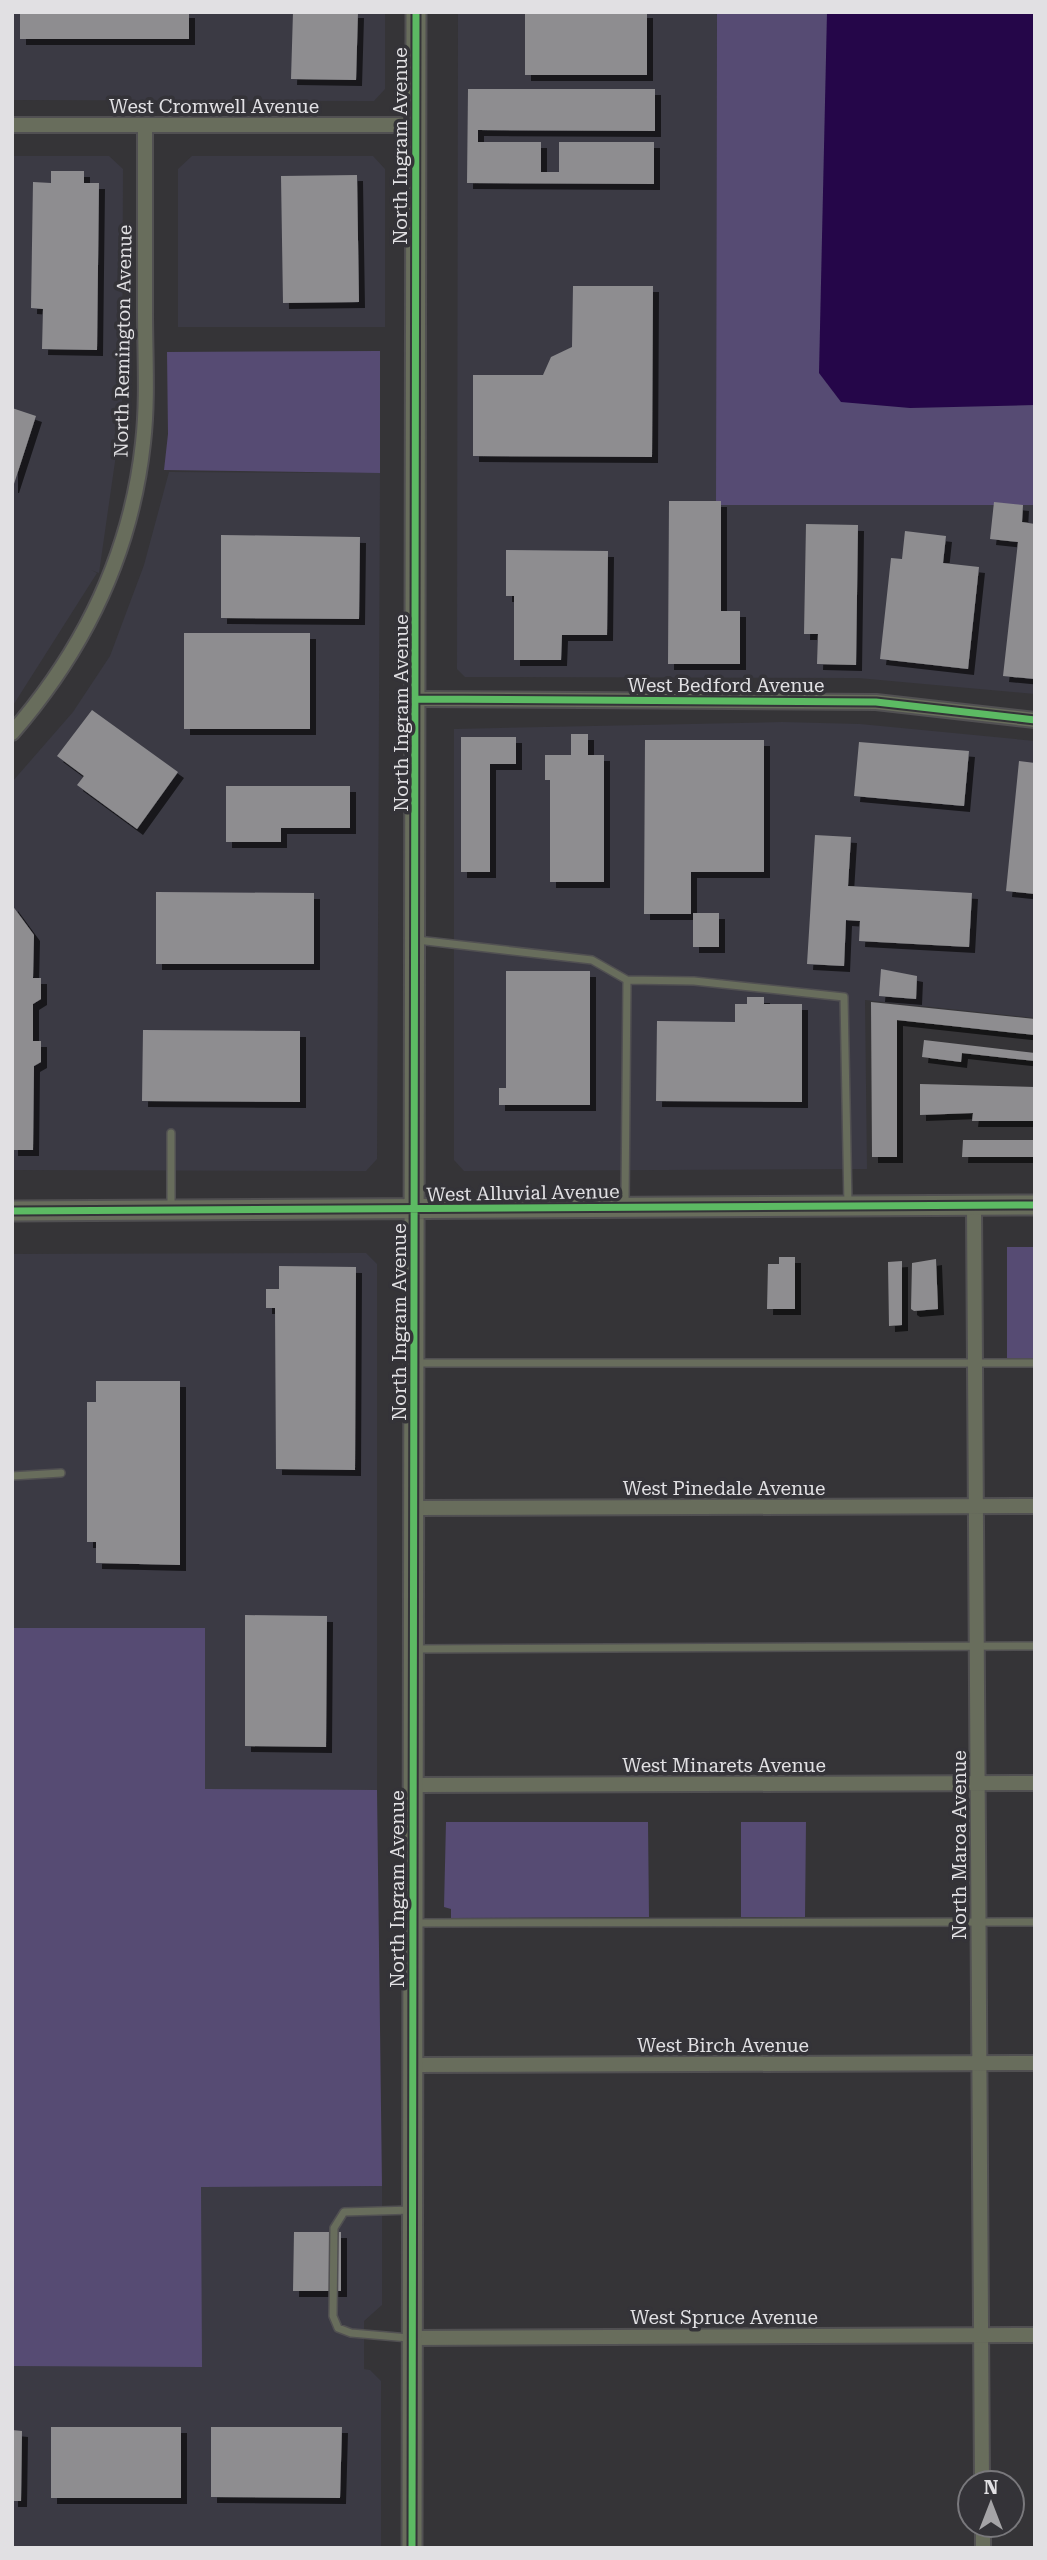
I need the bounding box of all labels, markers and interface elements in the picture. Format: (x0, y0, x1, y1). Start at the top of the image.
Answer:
street label: North Ingram Avenue (389, 47, 412, 245)
street label: West Cromwell Avenue (109, 95, 319, 118)
street label: North Remington Avenue (109, 224, 137, 458)
street label: North Ingram Avenue (390, 614, 413, 812)
street label: West Bedford Avenue (627, 674, 825, 697)
street label: West Alluvial Avenue (426, 1180, 620, 1206)
street label: North Ingram Avenue (388, 1223, 411, 1421)
street label: West Pinedale Avenue (623, 1477, 825, 1500)
street label: North Maroa Avenue (948, 1750, 971, 1940)
street label: West Minarets Avenue (622, 1754, 826, 1777)
street label: North Ingram Avenue (386, 1790, 409, 1988)
street label: West Birch Avenue (637, 2034, 809, 2057)
street label: West Spruce Avenue (630, 2306, 818, 2329)
north arrow (956, 2469, 1026, 2539)
text: N (984, 2476, 999, 2499)

